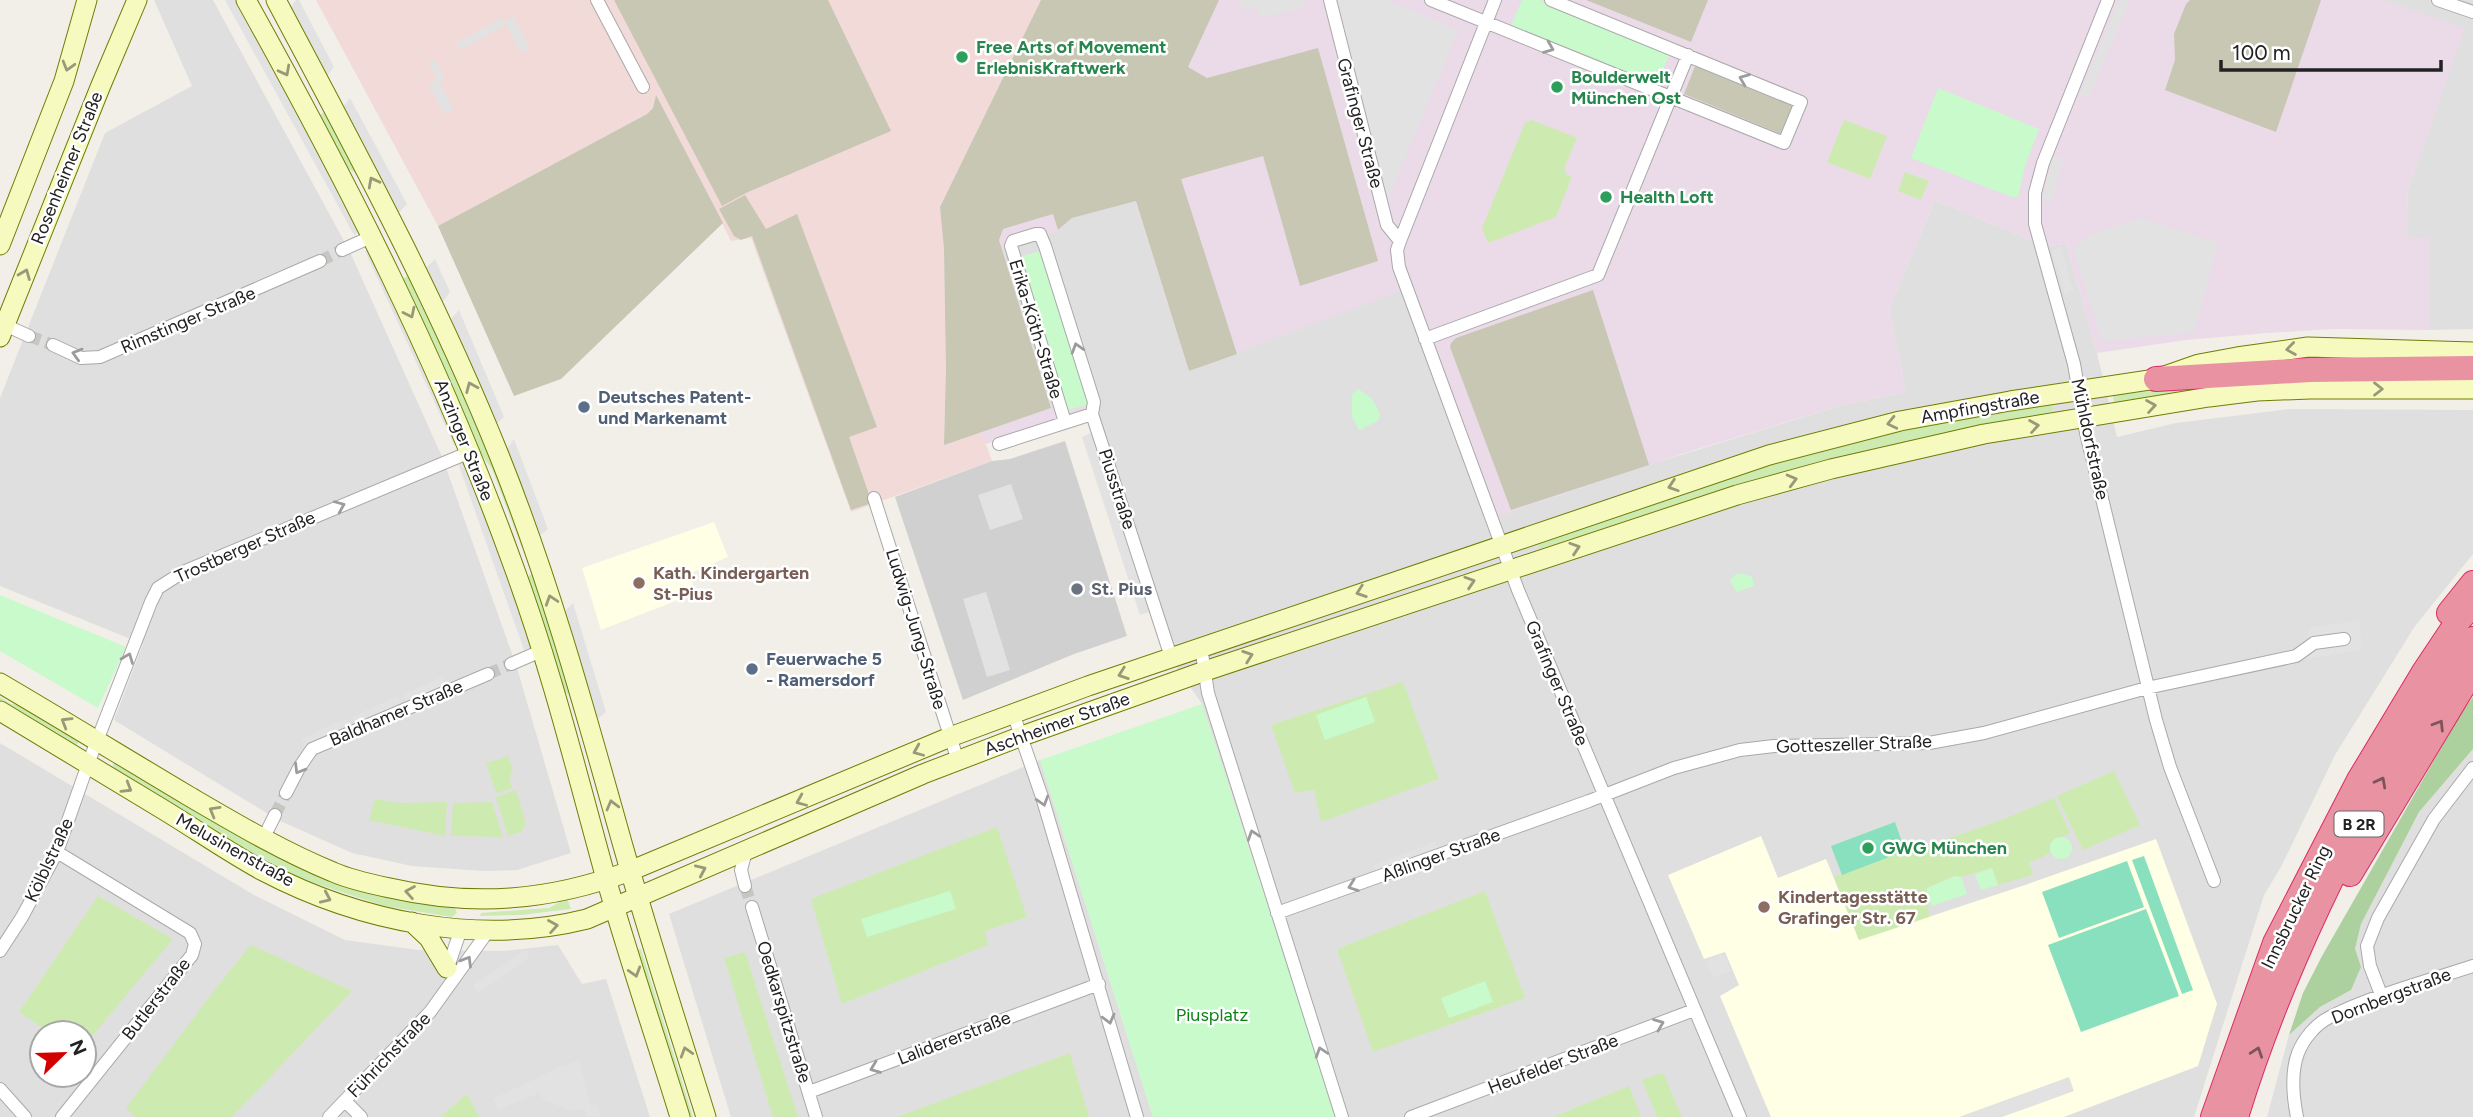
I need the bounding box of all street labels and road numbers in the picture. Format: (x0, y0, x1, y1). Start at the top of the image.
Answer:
street label: Grafinger Straße (1332, 56, 1388, 191)
street label: Rosenheimer Straße (26, 88, 108, 248)
street label: Erika-Köth-Straße (1004, 257, 1068, 402)
street label: Rimstinger Straße (117, 282, 259, 358)
street label: Anzinger Straße (430, 376, 498, 504)
street label: Mühldorfstraße (2066, 376, 2114, 502)
street label: Ampfingstraße (1919, 386, 2041, 428)
street label: Piusstraße (1094, 446, 1140, 532)
street label: Trostberger Straße (171, 506, 319, 588)
street label: Ludwig-Jung-Straße (881, 546, 951, 712)
street label: Grafinger Straße (1521, 617, 1593, 749)
street label: Baldhamer Straße (326, 675, 466, 751)
street label: Aschheimer Straße (981, 687, 1133, 761)
street label: Gotteszeller Straße (1776, 730, 1932, 758)
street label: Melusinenstraße (172, 808, 298, 892)
road number: B 2R (2334, 811, 2384, 836)
street label: Kölblstraße (20, 814, 78, 906)
street label: Aßlinger Straße (1379, 823, 1503, 887)
street label: Innsbrucker Ring (2257, 842, 2335, 972)
street label: Oedkarspitzstraße (752, 938, 816, 1086)
street label: Butlerstraße (117, 953, 195, 1044)
street label: Dornbergstraße (2328, 963, 2454, 1029)
street label: Lalidererstraße (894, 1006, 1014, 1070)
street label: Führichstraße (343, 1008, 435, 1102)
street label: Heufelder Straße (1485, 1029, 1621, 1099)

